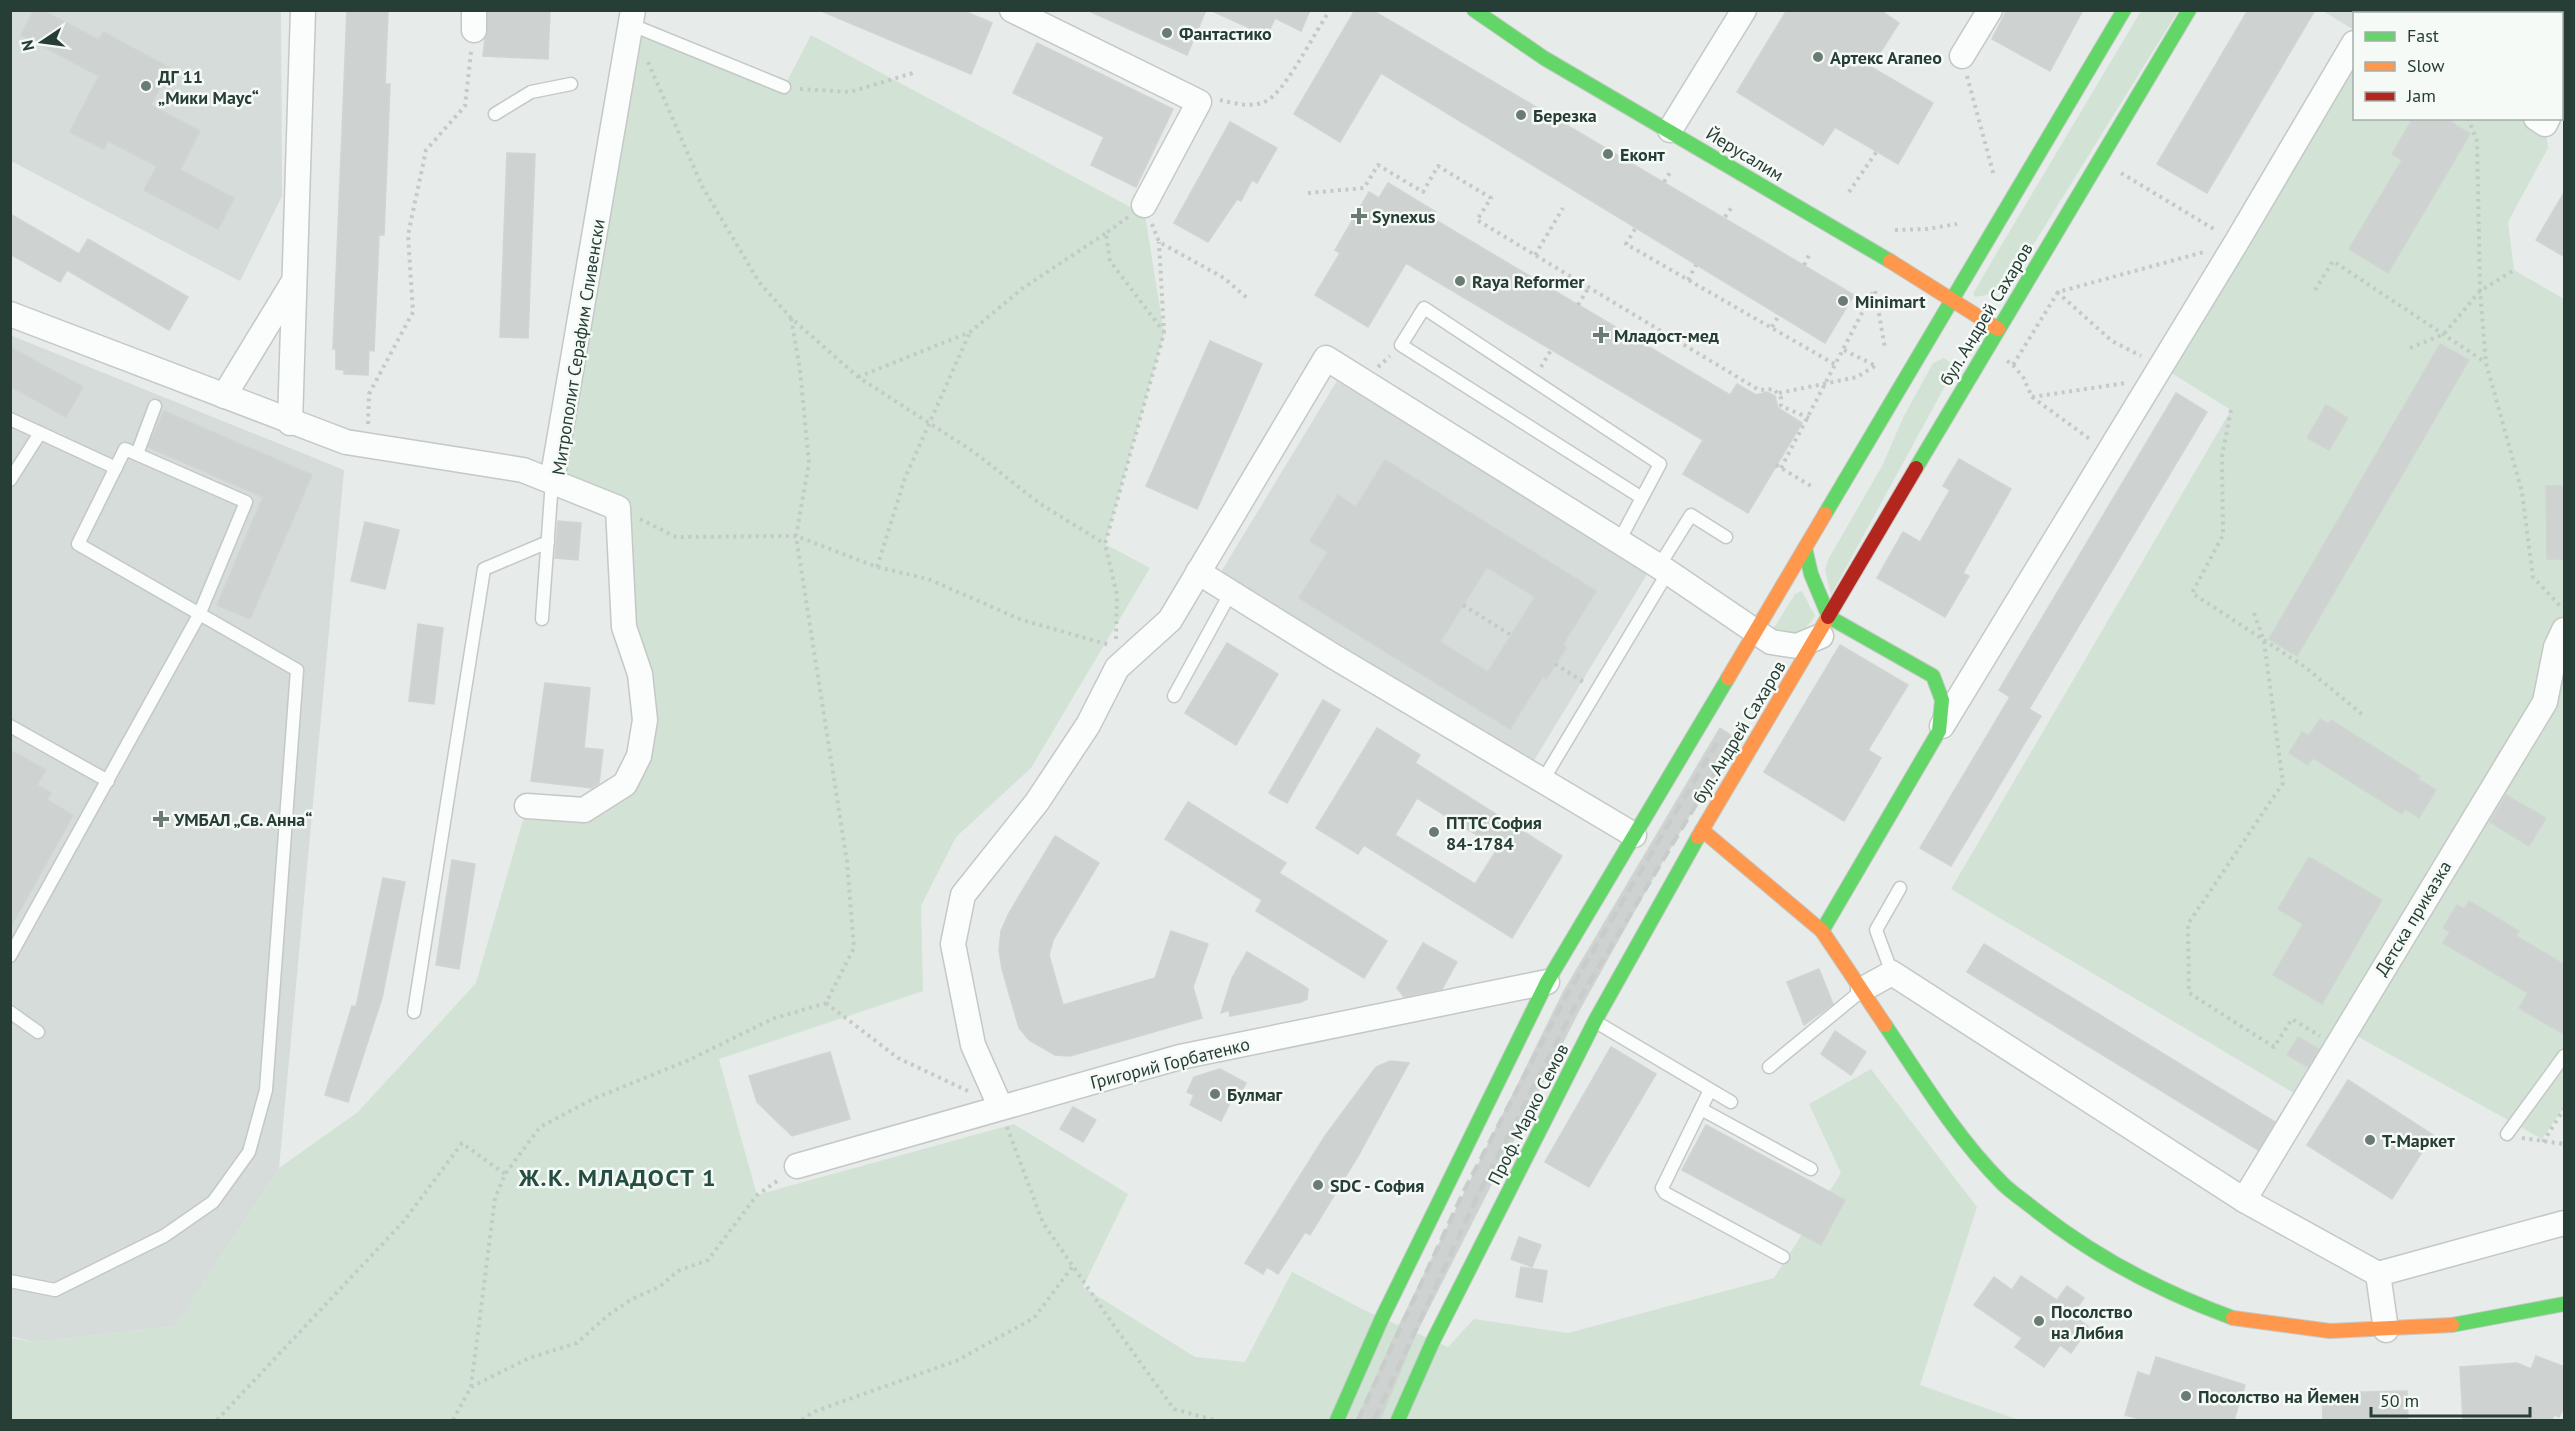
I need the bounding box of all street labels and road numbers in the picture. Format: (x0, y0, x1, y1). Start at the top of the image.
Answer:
street label: Йерусалим (1702, 122, 1788, 186)
street label: Митрополит Серафим Сливенски (546, 217, 610, 477)
street label: бул. Андрей Сахаров (1934, 238, 2038, 390)
street label: бул. Андрей Сахаров (1687, 656, 1791, 808)
street label: Детска приказка (2370, 856, 2456, 980)
street label: Григорий Горбатенко (1088, 1032, 1252, 1094)
street label: Проф. Марко Семов (1482, 1040, 1574, 1188)

